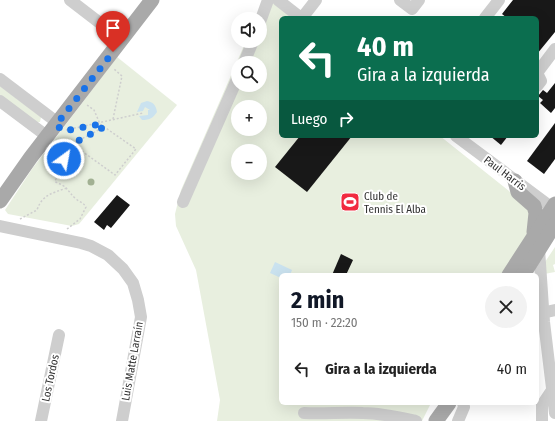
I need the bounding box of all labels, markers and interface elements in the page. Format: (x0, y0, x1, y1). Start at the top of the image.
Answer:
pin (96, 11, 130, 52)
map controls (231, 12, 267, 180)
button: sound (231, 12, 267, 48)
icon: arrive (102, 17, 124, 39)
text: 40 m (357, 30, 414, 63)
icon: left (291, 32, 343, 84)
button: search (231, 56, 267, 92)
text: Gira a la izquierda (357, 64, 490, 86)
button: + (231, 100, 267, 136)
icon: right (335, 108, 357, 130)
text: Luego (291, 110, 327, 128)
position arrow (43, 138, 85, 180)
button: − (231, 144, 267, 180)
street label: Paul Harris (481, 153, 528, 194)
place label: Club de Tennis El Alba (364, 190, 426, 216)
sports icon: Club de Tennis El Alba (339, 191, 361, 213)
text: 2 min (291, 286, 344, 314)
button: close (485, 286, 527, 328)
text: 150 m · 22:20 (291, 315, 357, 330)
street label: Luis Matte Larraín (119, 320, 146, 402)
street label: Los Tordos (39, 353, 62, 403)
icon: left (291, 358, 313, 380)
text: Gira a la izquierda (325, 360, 437, 378)
text: 40 m (497, 360, 527, 378)

